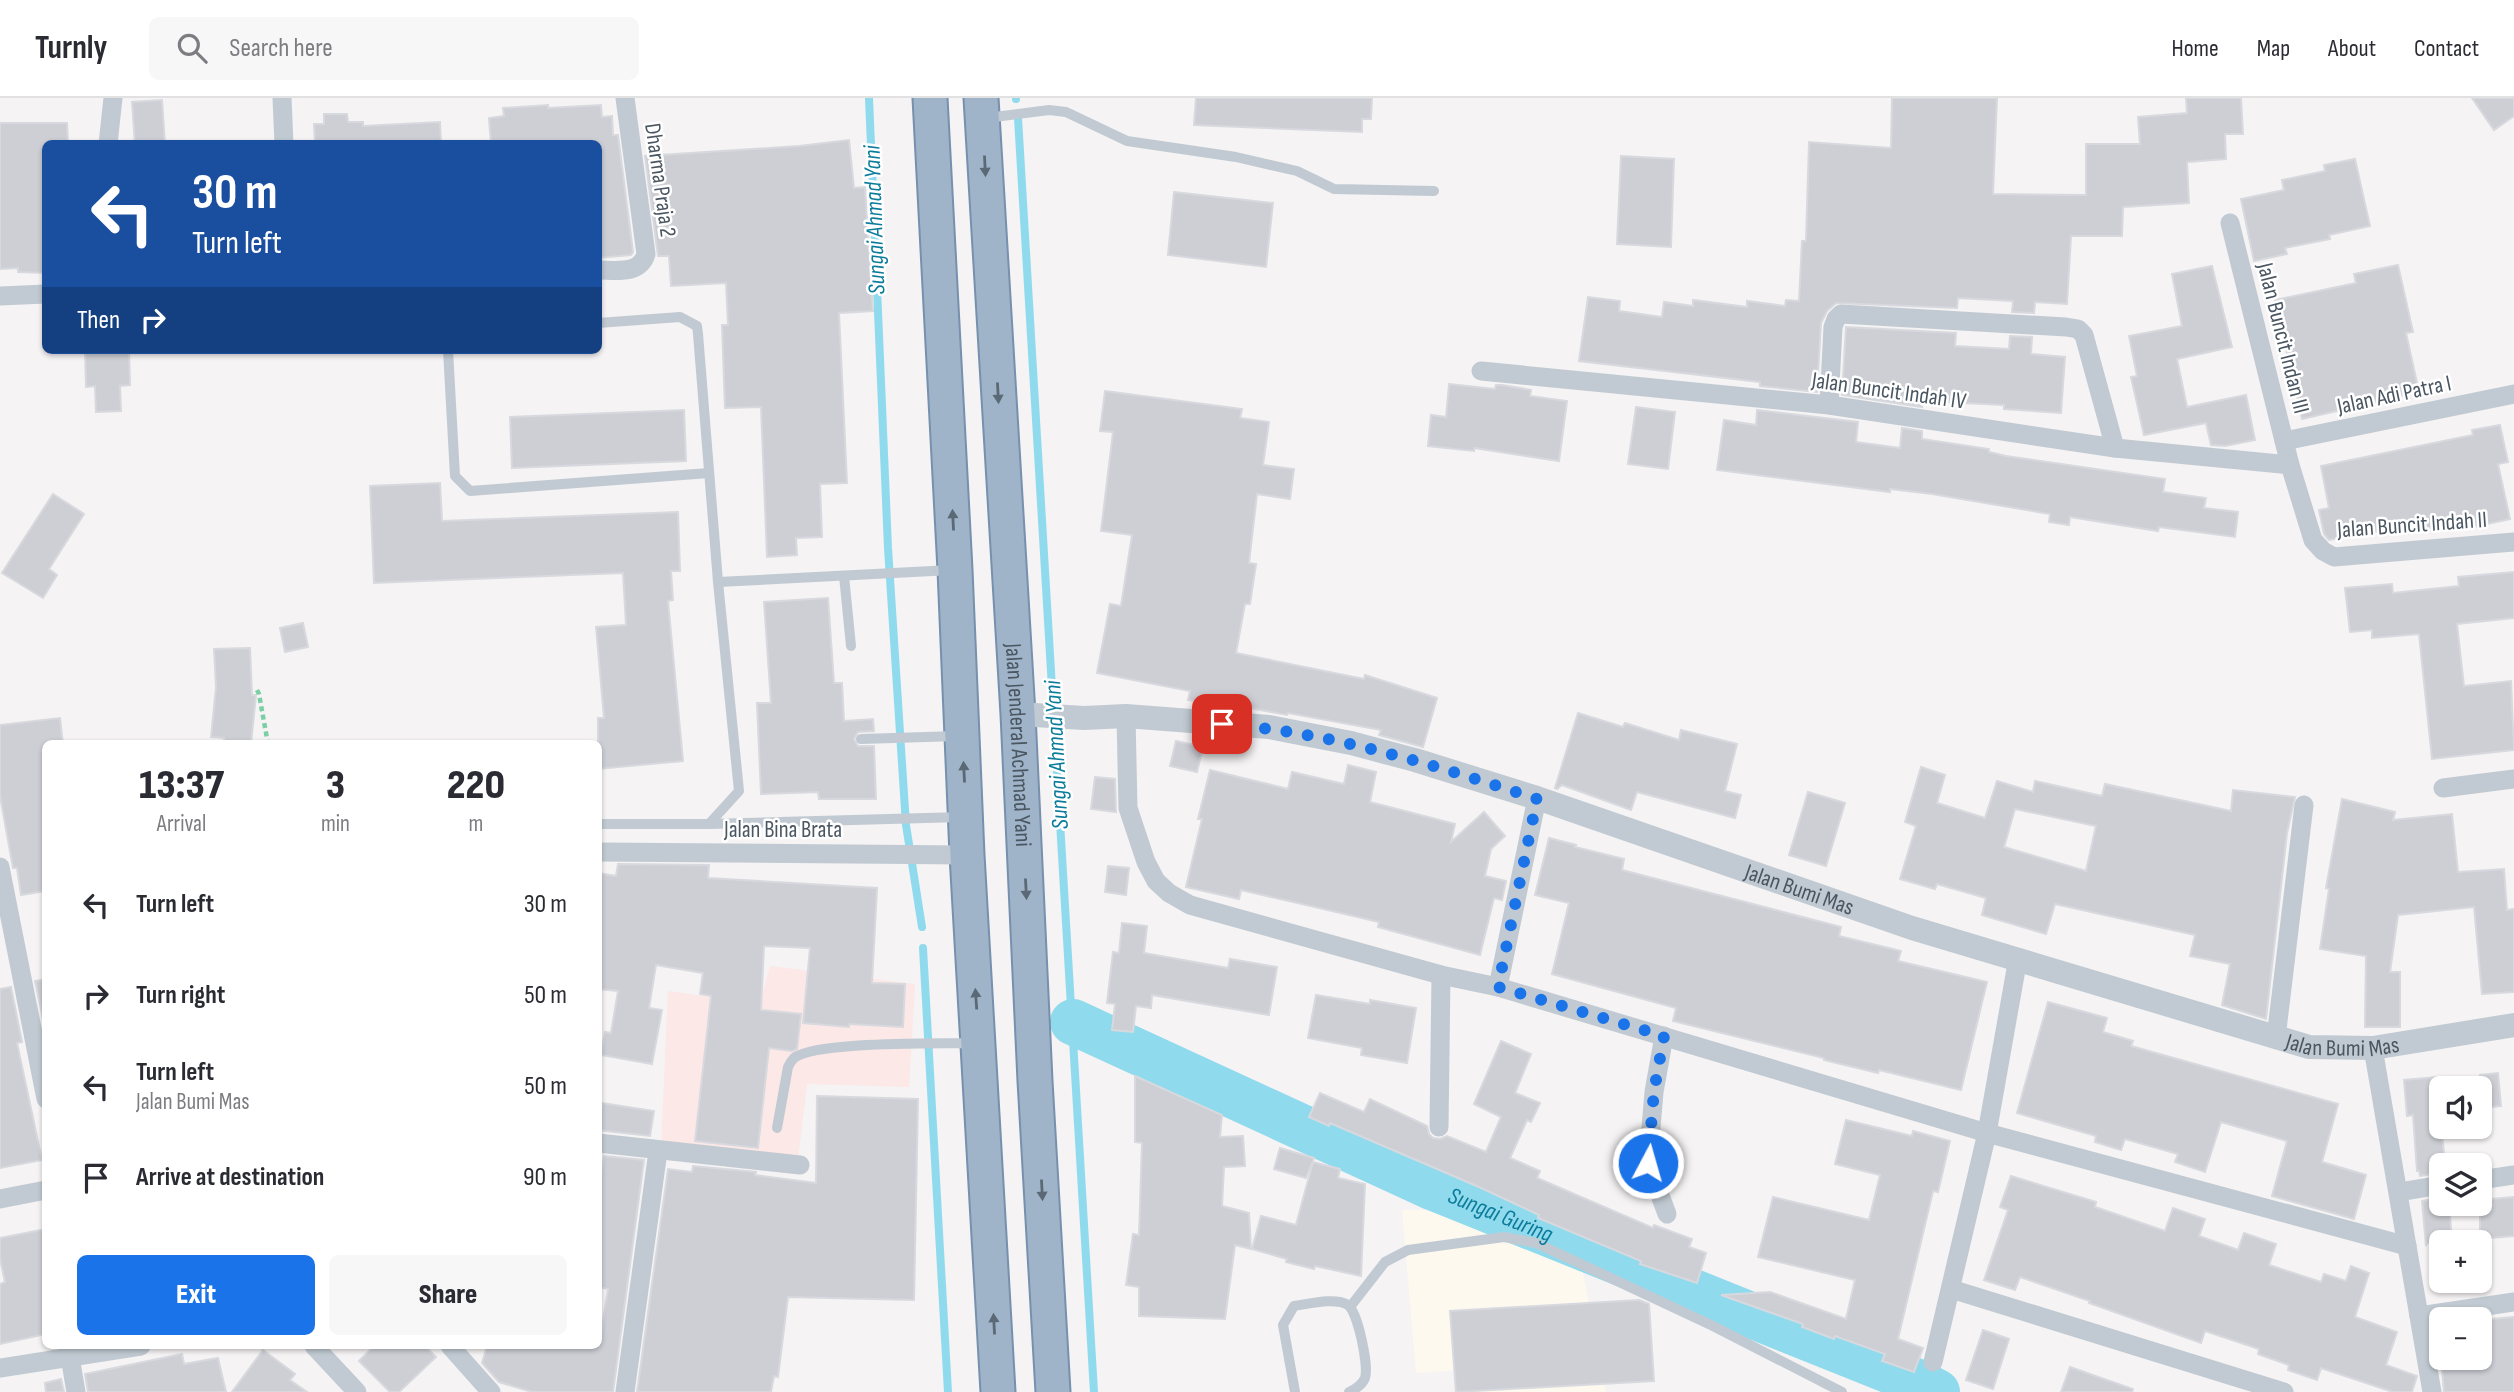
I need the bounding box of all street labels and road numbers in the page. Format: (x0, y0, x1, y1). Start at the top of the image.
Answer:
street label: Dharma Praja 2 (638, 121, 682, 239)
street label: Jalan Buncit Indan III (2251, 259, 2315, 417)
street label: Jalan Buncit Indah IV (1809, 366, 1968, 416)
street label: Jalan Adi Patra I (2334, 369, 2454, 421)
street label: Jalan Buncit Indah II (2335, 506, 2488, 544)
street label: Jalan Jenderal Achmad Yani (999, 641, 1037, 847)
street label: Jalan Bina Brata (723, 816, 842, 844)
street label: Jalan Bumi Mas (1740, 858, 1857, 922)
street label: Jalan Bumi Mas (2281, 1028, 2401, 1064)

